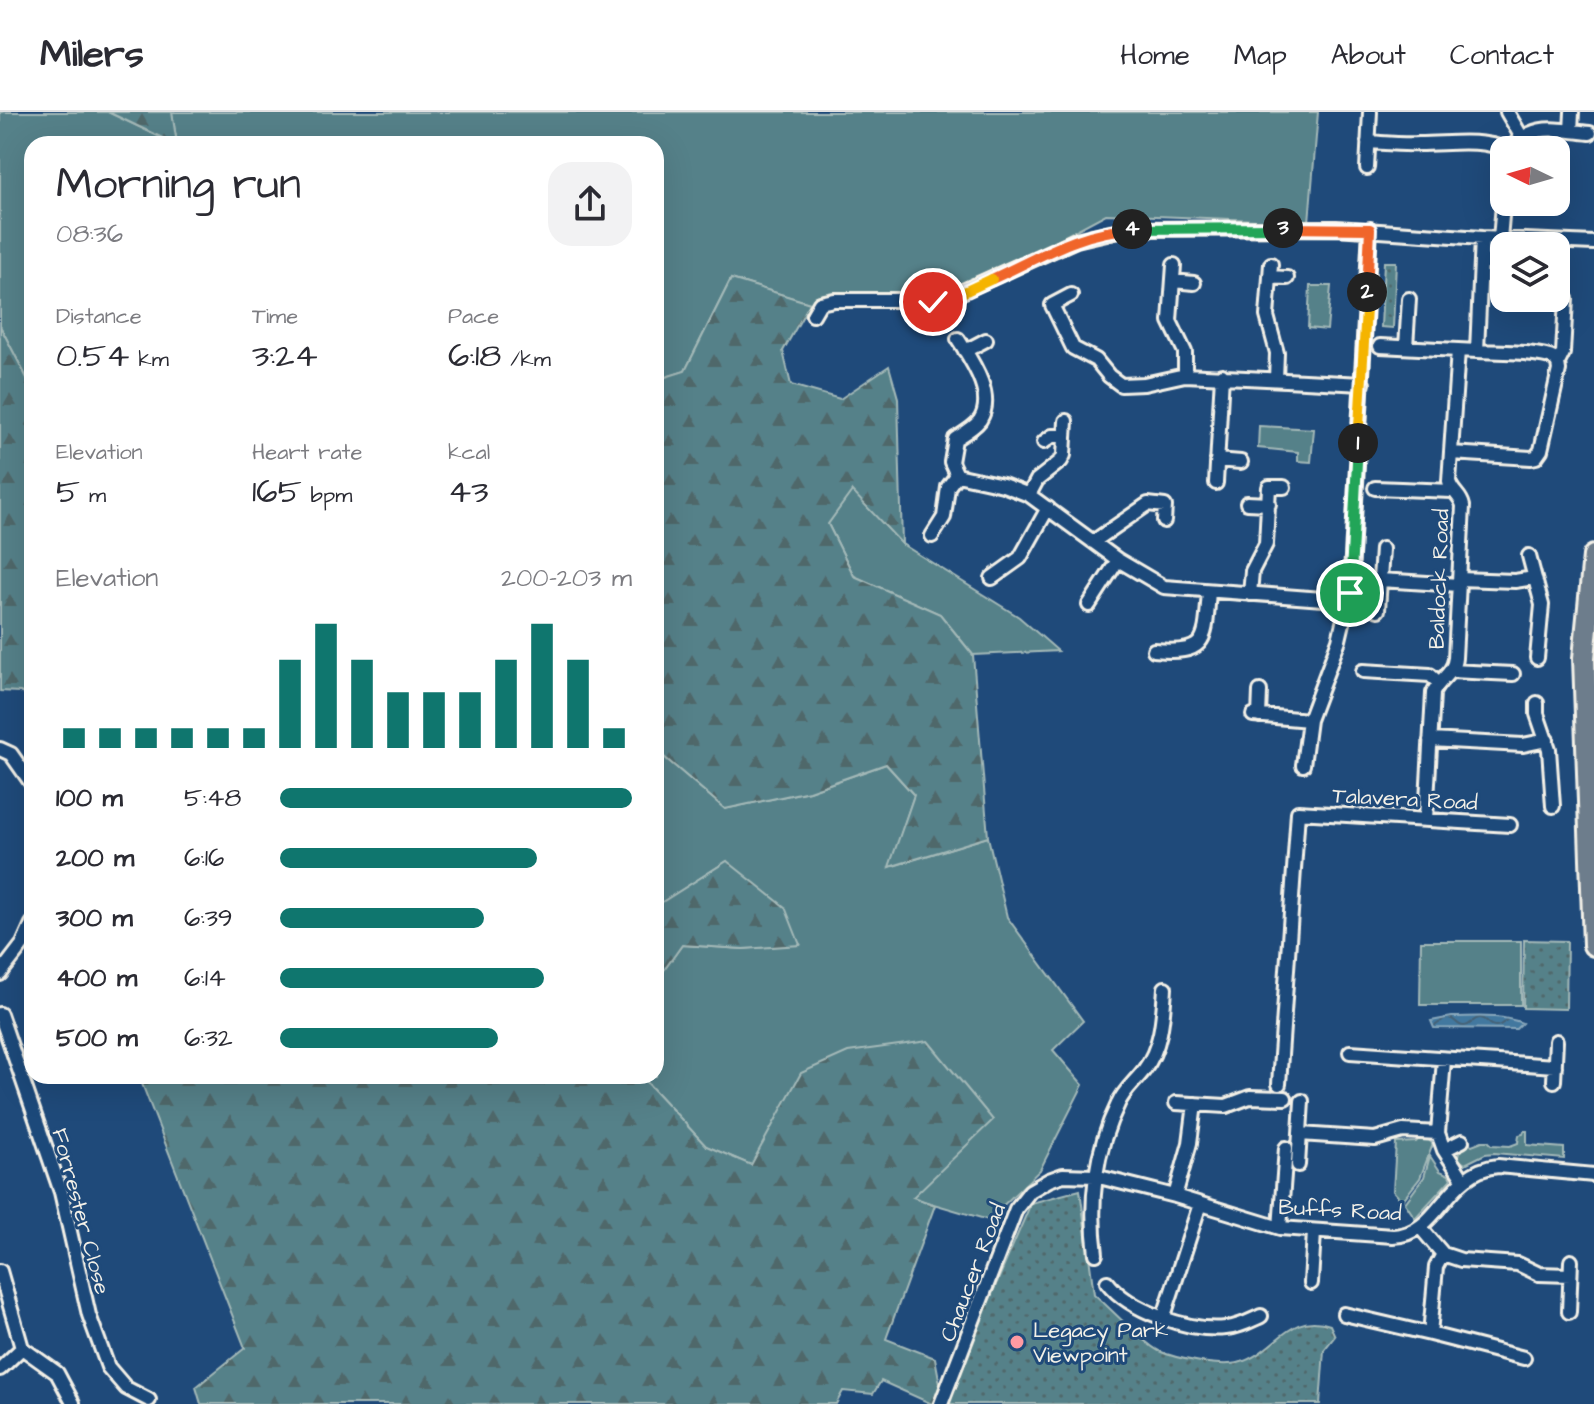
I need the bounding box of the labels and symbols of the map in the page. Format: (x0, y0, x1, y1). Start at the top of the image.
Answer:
north arrow (1490, 136, 1570, 216)
pin: 3 (1263, 208, 1303, 248)
pin: 4 (1112, 209, 1152, 249)
pin (899, 268, 967, 336)
pin: 2 (1347, 272, 1387, 312)
pin: 1 (1338, 423, 1378, 463)
street label: Baldock Road (1422, 508, 1457, 650)
pin (1316, 559, 1384, 627)
street label: Talavera Road (1331, 780, 1478, 819)
street label: Forrester Close (43, 1125, 118, 1298)
street label: Buffs Road (1278, 1192, 1402, 1229)
street label: Chaucer Road (933, 1199, 1014, 1346)
place label: Legacy Park Viewpoint (1033, 1315, 1169, 1371)
marker: Legacy Park Viewpoint (1008, 1333, 1026, 1351)

